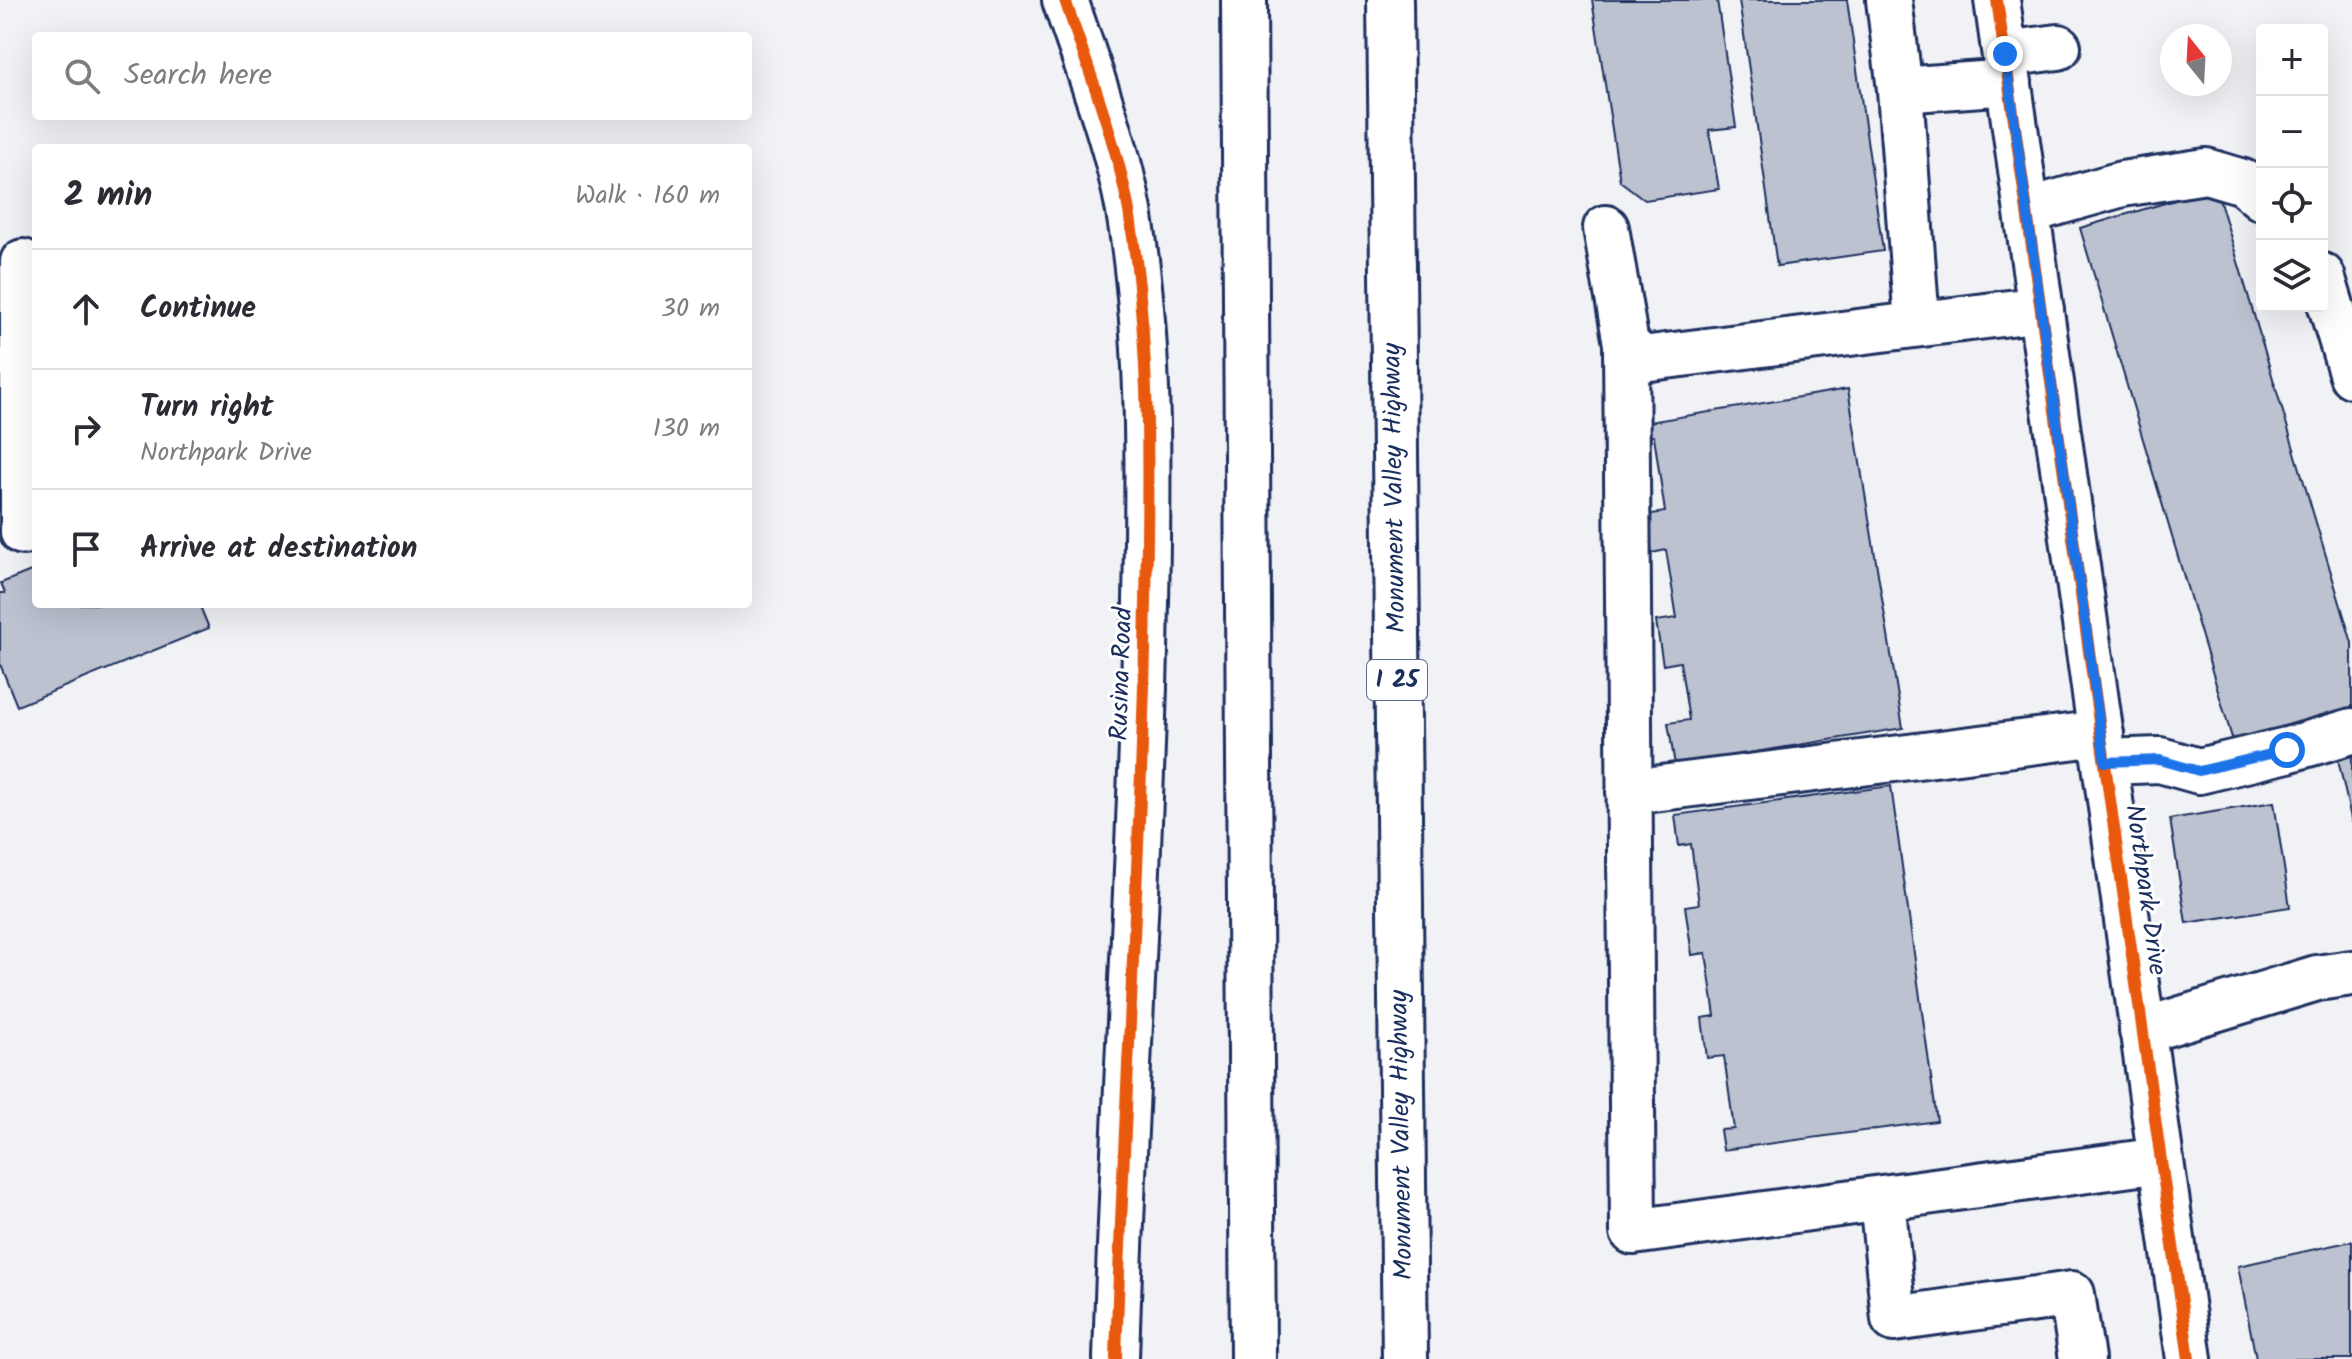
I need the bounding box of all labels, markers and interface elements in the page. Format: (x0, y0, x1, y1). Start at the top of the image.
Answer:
north arrow (2160, 24, 2232, 96)
map controls (2256, 24, 2328, 312)
button: + (2256, 24, 2328, 96)
search box (32, 32, 752, 120)
route end (1987, 36, 2023, 72)
text: Search here (124, 52, 272, 100)
icon: search (60, 54, 104, 98)
button: − (2256, 96, 2328, 168)
button: locate (2256, 168, 2328, 240)
text: 2 min (64, 169, 152, 223)
text: Walk · 160 m (575, 175, 720, 217)
button: layers (2256, 240, 2328, 312)
text: Continue (140, 285, 256, 333)
icon: ahead (64, 287, 108, 331)
text: 30 m (661, 288, 720, 330)
street label: Monument Valley Highway (1371, 342, 1419, 633)
text: Turn right (140, 384, 273, 432)
icon: right (64, 407, 108, 451)
text: 130 m (653, 408, 720, 450)
text: Northpark Drive (140, 432, 312, 474)
text: Arrive at destination (140, 525, 417, 573)
icon: arrive (64, 527, 108, 571)
street label: Rusina Road (1099, 606, 1145, 741)
road number: I 25 (1367, 660, 1427, 700)
route start (2269, 732, 2305, 768)
street label: Northpark Drive (2112, 802, 2178, 978)
street label: Monument Valley Highway (1378, 989, 1426, 1280)

